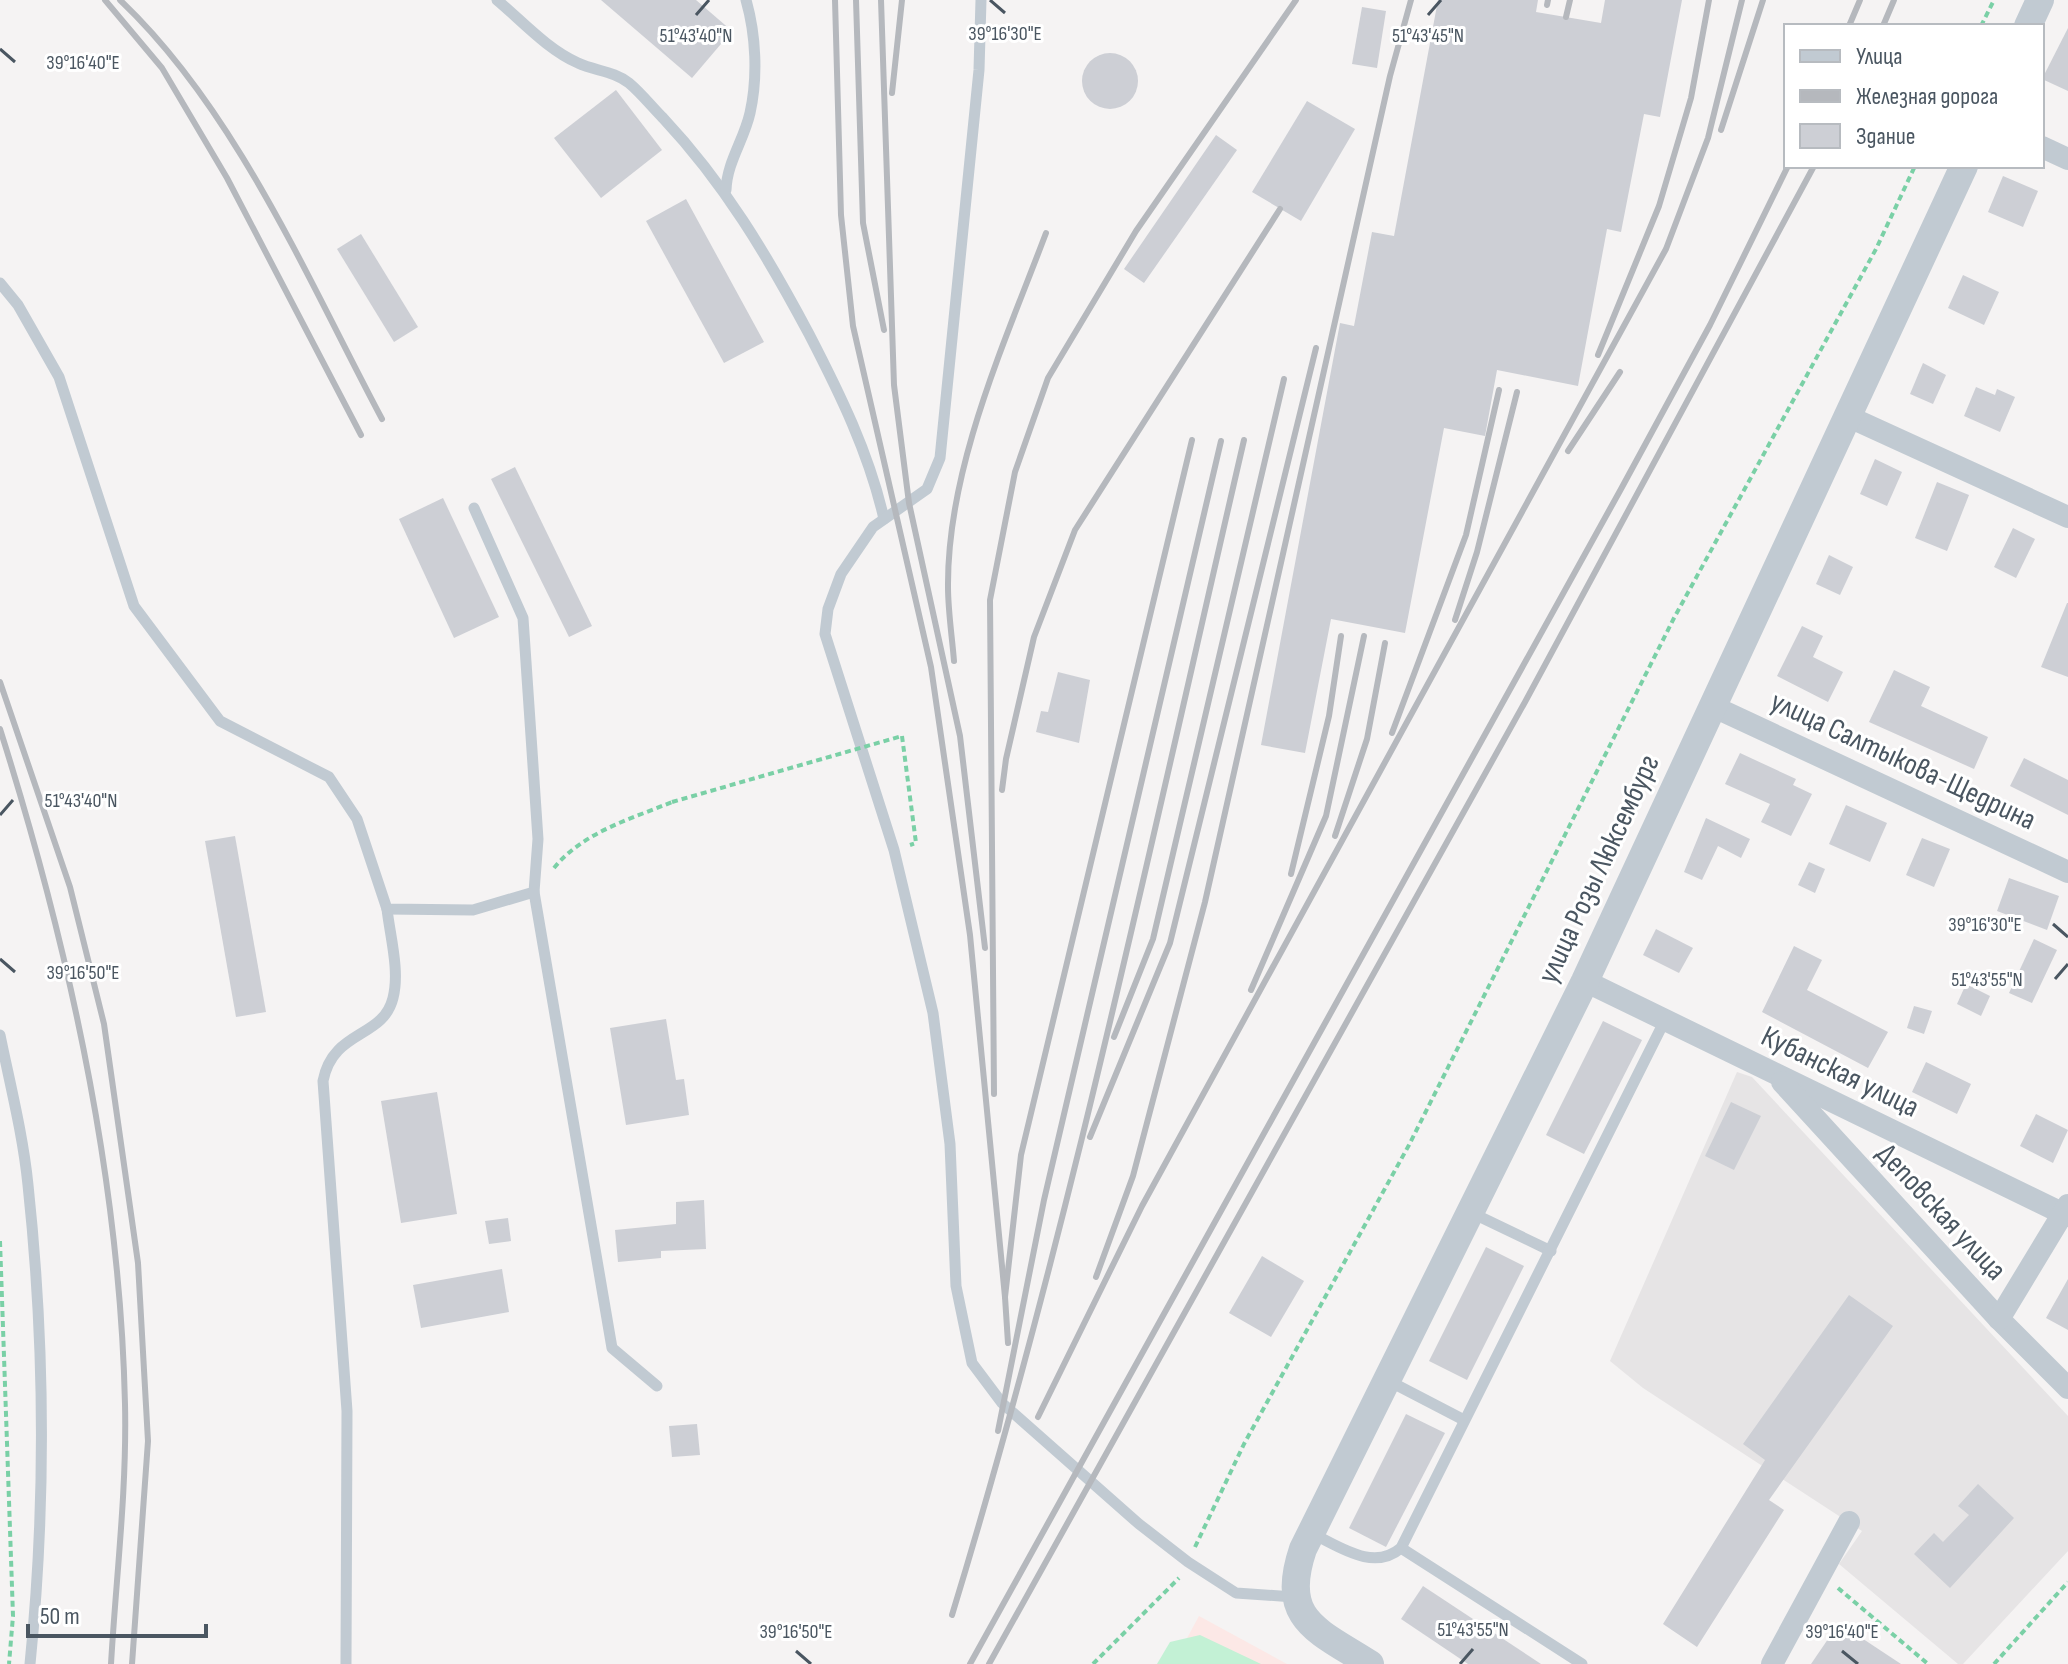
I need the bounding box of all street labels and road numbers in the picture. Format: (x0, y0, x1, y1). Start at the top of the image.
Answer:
street label: улица Салтыкова-Щедрина (1765, 684, 2041, 838)
street label: улица Розы Люксембург (1530, 749, 1668, 989)
street label: Кубанская улица (1755, 1018, 1925, 1126)
street label: Деповская улица (1868, 1136, 2014, 1288)

